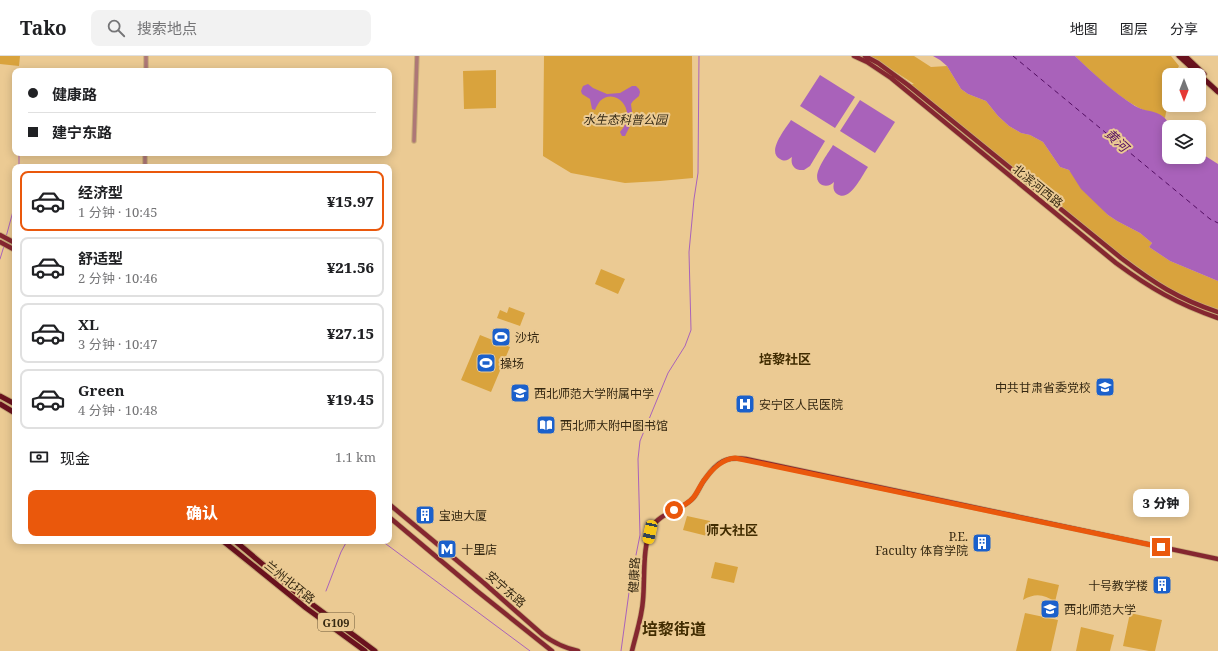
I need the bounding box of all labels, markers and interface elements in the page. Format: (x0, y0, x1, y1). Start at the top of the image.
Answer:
search box (91, 10, 371, 46)
text: Tako (20, 15, 67, 41)
icon: search (105, 17, 127, 39)
text: 搜索地点 (137, 18, 197, 38)
text: 地图 (1070, 19, 1098, 38)
text: 图层 (1120, 19, 1148, 38)
text: 分享 (1170, 19, 1198, 38)
north arrow (1162, 68, 1206, 112)
map controls (1162, 68, 1206, 164)
text: 健康路 (52, 84, 97, 104)
park label: 水生态科普公园 (583, 111, 669, 128)
button: layers (1162, 120, 1206, 164)
text: 建宁东路 (52, 122, 112, 142)
water label: 黄河 (1101, 125, 1135, 157)
street label: 北滨河西路 (1009, 161, 1067, 211)
text: 经济型 (78, 182, 123, 202)
icon: car (30, 183, 66, 219)
text: ¥15.97 (327, 191, 374, 211)
text: 1 分钟 · 10:45 (78, 203, 157, 221)
text: 舒适型 (78, 248, 123, 268)
icon: car (30, 249, 66, 285)
text: ¥21.56 (327, 257, 374, 277)
text: 2 分钟 · 10:46 (78, 269, 157, 287)
text: XL (78, 314, 99, 334)
icon: car (30, 315, 66, 351)
text: ¥27.15 (327, 323, 374, 343)
sports icon: 沙坑 (490, 326, 512, 348)
place label: 沙坑 (515, 329, 539, 346)
text: 3 分钟 · 10:47 (78, 335, 157, 353)
district label: 培黎社区 (759, 350, 811, 368)
sports icon: 操场 (475, 352, 497, 374)
place label: 操场 (500, 355, 524, 372)
school or university icon: 中共甘肃省委党校 (1094, 376, 1116, 398)
place label: 中共甘肃省委党校 (995, 379, 1091, 396)
text: Green (78, 380, 125, 400)
icon: car (30, 381, 66, 417)
school or university icon: 西北师范大学附属中学 (509, 382, 531, 404)
place label: 西北师范大学附属中学 (534, 385, 654, 402)
text: ¥19.45 (327, 389, 374, 409)
hospital icon: 安宁区人民医院 (734, 393, 756, 415)
place label: 安宁区人民医院 (759, 396, 843, 413)
text: 4 分钟 · 10:48 (78, 401, 157, 419)
library icon: 西北师大附中图书馆 (535, 414, 557, 436)
place label: 西北师大附中图书馆 (560, 417, 668, 434)
icon: cash (28, 446, 50, 468)
text: 现金 (60, 448, 90, 468)
text: 1.1 km (335, 448, 376, 466)
callout: 3 分钟 (1133, 489, 1189, 517)
button: 确认 (28, 490, 376, 536)
text: 3 分钟 (1143, 494, 1179, 512)
route start (665, 501, 683, 519)
building icon: 宝迪大厦 (414, 504, 436, 526)
place label: 宝迪大厦 (439, 507, 487, 524)
car (642, 519, 658, 545)
district label: 师大社区 (706, 521, 758, 539)
place label: P.E. Faculty 体育学院 (875, 528, 968, 559)
building icon: P.E. Faculty 体育学院 (971, 532, 993, 554)
metro station icon: 十里店 (436, 538, 458, 560)
route end (1152, 538, 1170, 556)
place label: 十里店 (461, 541, 497, 558)
street label: 兰州北环路 (261, 557, 319, 607)
street label: 健康路 (625, 557, 643, 593)
street label: 安宁东路 (482, 567, 530, 611)
building icon: 十号教学楼 (1151, 574, 1173, 596)
place label: 十号教学楼 (1088, 577, 1148, 594)
school or university icon: 西北师范大学 (1039, 598, 1061, 620)
place label: 西北师范大学 (1064, 601, 1136, 618)
road number: G109 (318, 613, 354, 631)
district label: 培黎街道 (642, 618, 706, 640)

